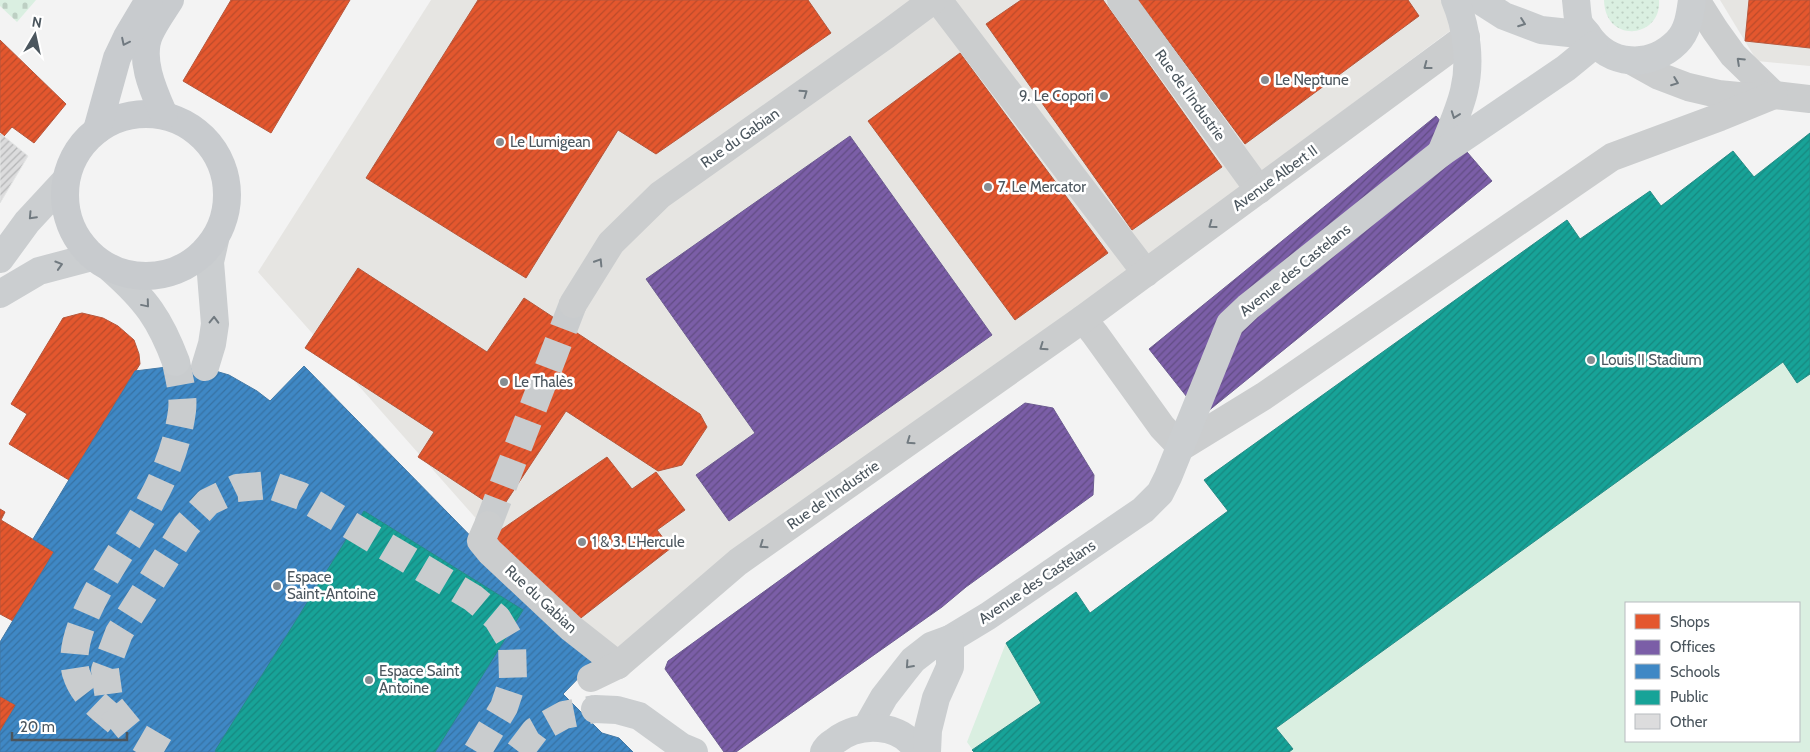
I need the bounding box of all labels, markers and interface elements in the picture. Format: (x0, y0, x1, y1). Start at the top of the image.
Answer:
north arrow (10, 10, 60, 60)
text: N (31, 12, 43, 32)
one-way arrow (1517, 17, 1526, 27)
one-way arrow (121, 37, 131, 46)
street label: Rue de l'Industrie (1151, 46, 1229, 144)
one-way arrow (1736, 57, 1745, 66)
one-way arrow (1423, 60, 1433, 69)
place label: Le Neptune (1275, 71, 1349, 89)
marker: Le Neptune (1259, 74, 1271, 86)
one-way arrow (1671, 76, 1679, 86)
place label: 9. Le Copori (1019, 87, 1094, 105)
one-way arrow (798, 90, 808, 99)
marker: 9. Le Copori (1098, 90, 1110, 102)
street label: Rue du Gabian (697, 104, 783, 172)
one-way arrow (1451, 111, 1461, 119)
place label: Le Lumigean (510, 133, 591, 151)
marker: Le Lumigean (494, 136, 506, 148)
street label: Avenue Albert II (1229, 141, 1321, 215)
place label: 7. Le Mercator (998, 178, 1086, 196)
marker: 7. Le Mercator (982, 181, 994, 193)
one-way arrow (29, 211, 38, 220)
one-way arrow (1209, 219, 1218, 227)
street label: Avenue des Castelans (1236, 220, 1354, 320)
one-way arrow (593, 259, 602, 268)
one-way arrow (55, 261, 63, 271)
one-way arrow (140, 298, 149, 307)
one-way arrow (209, 316, 220, 324)
one-way arrow (1039, 341, 1048, 350)
place label: Louis II Stadium (1601, 351, 1702, 369)
marker: Louis II Stadium (1585, 354, 1597, 366)
place label: Le Thalès (514, 373, 573, 391)
marker: Le Thalès (498, 376, 510, 388)
one-way arrow (906, 435, 916, 444)
street label: Rue de l'Industrie (783, 456, 883, 533)
place label: 1 & 3. L'Hercule (592, 533, 685, 551)
marker: 1 & 3. L'Hercule (576, 536, 588, 548)
street label: Avenue des Castelans (975, 536, 1099, 628)
one-way arrow (759, 538, 768, 548)
street label: Rue du Gabian (501, 561, 581, 637)
place label: Espace Saint-Antoine (287, 568, 376, 603)
marker: Espace Saint-Antoine (271, 580, 283, 592)
legend (1625, 602, 1800, 742)
text: Shops (1670, 613, 1710, 631)
text: Offices (1670, 638, 1715, 656)
one-way arrow (906, 660, 915, 669)
place label: Espace Saint Antoine (379, 662, 459, 697)
text: Schools (1670, 663, 1720, 681)
marker: Espace Saint Antoine (363, 674, 375, 686)
text: Public (1670, 688, 1708, 706)
scale bar (12, 710, 128, 742)
text: Other (1670, 713, 1707, 731)
text: 20 m (20, 718, 55, 736)

